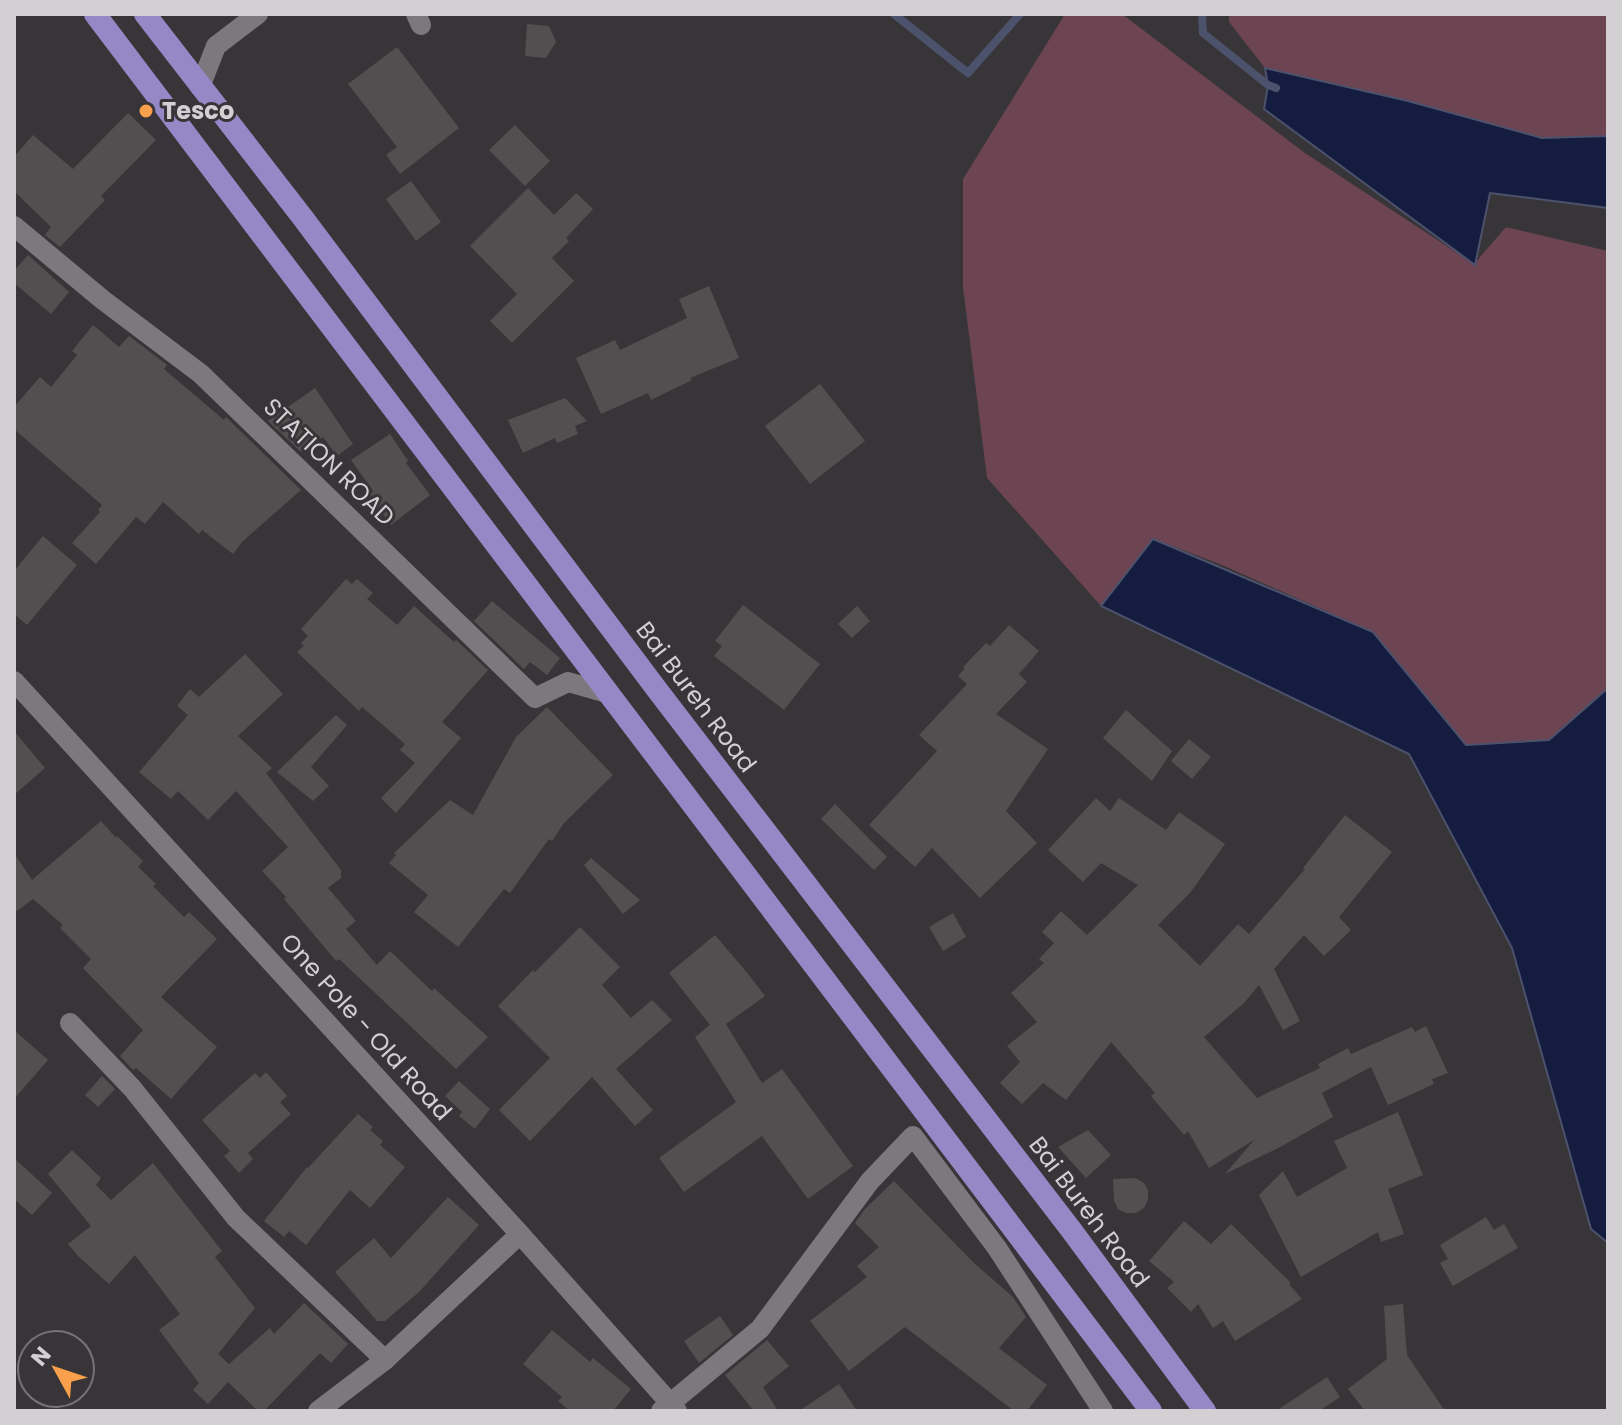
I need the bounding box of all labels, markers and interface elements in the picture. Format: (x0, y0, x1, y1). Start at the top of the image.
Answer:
place label: Tesco (162, 94, 234, 127)
marker: Tesco (137, 102, 155, 120)
street label: STATION ROAD (256, 390, 402, 533)
street label: Bai Bureh Road (629, 614, 764, 779)
street label: One Pole - Old Road (273, 926, 459, 1127)
street label: Bai Bureh Road (1022, 1129, 1157, 1294)
north arrow (16, 1329, 96, 1409)
text: N (24, 1340, 58, 1373)

